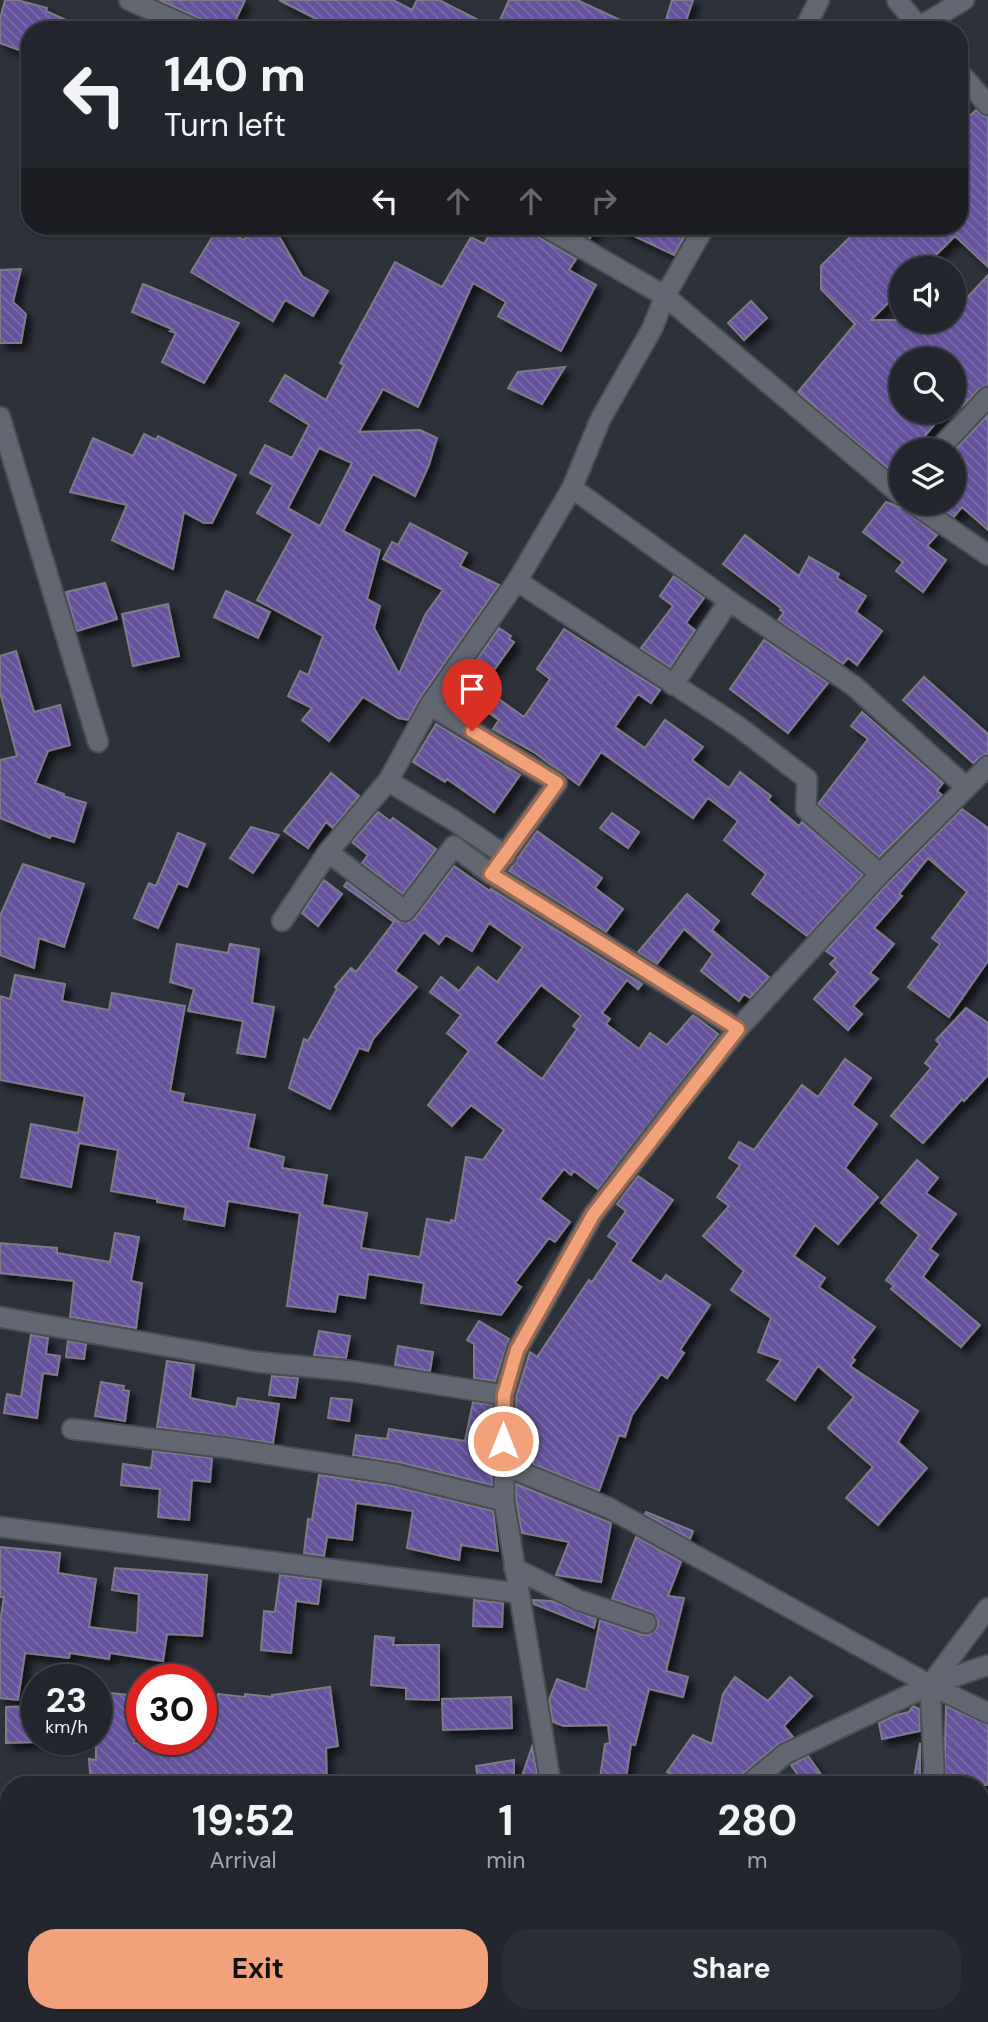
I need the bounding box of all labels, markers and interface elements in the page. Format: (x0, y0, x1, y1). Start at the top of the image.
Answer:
text: 140 m (164, 42, 306, 106)
icon: left (49, 49, 140, 140)
text: Turn left (164, 104, 286, 146)
icon: left (366, 182, 404, 220)
icon: ahead (439, 182, 477, 220)
icon: ahead (512, 182, 550, 220)
icon: right (585, 182, 623, 220)
map controls (889, 256, 966, 515)
button: sound (889, 256, 966, 333)
button: search (889, 347, 966, 424)
button: layers (889, 438, 966, 515)
pin (442, 659, 502, 731)
icon: arrive (453, 670, 491, 708)
position arrow (466, 1404, 540, 1478)
speed limit sign: 30 (126, 1664, 217, 1755)
text: 23 (46, 1677, 87, 1723)
text: km/h (45, 1715, 88, 1739)
text: 19:52 (192, 1793, 294, 1848)
text: 1 (498, 1793, 513, 1848)
text: 280 (717, 1793, 797, 1848)
text: Arrival (210, 1845, 277, 1875)
text: min (486, 1845, 525, 1875)
text: m (747, 1845, 767, 1875)
button: Exit (28, 1929, 488, 2009)
button: Share (502, 1929, 961, 2009)

